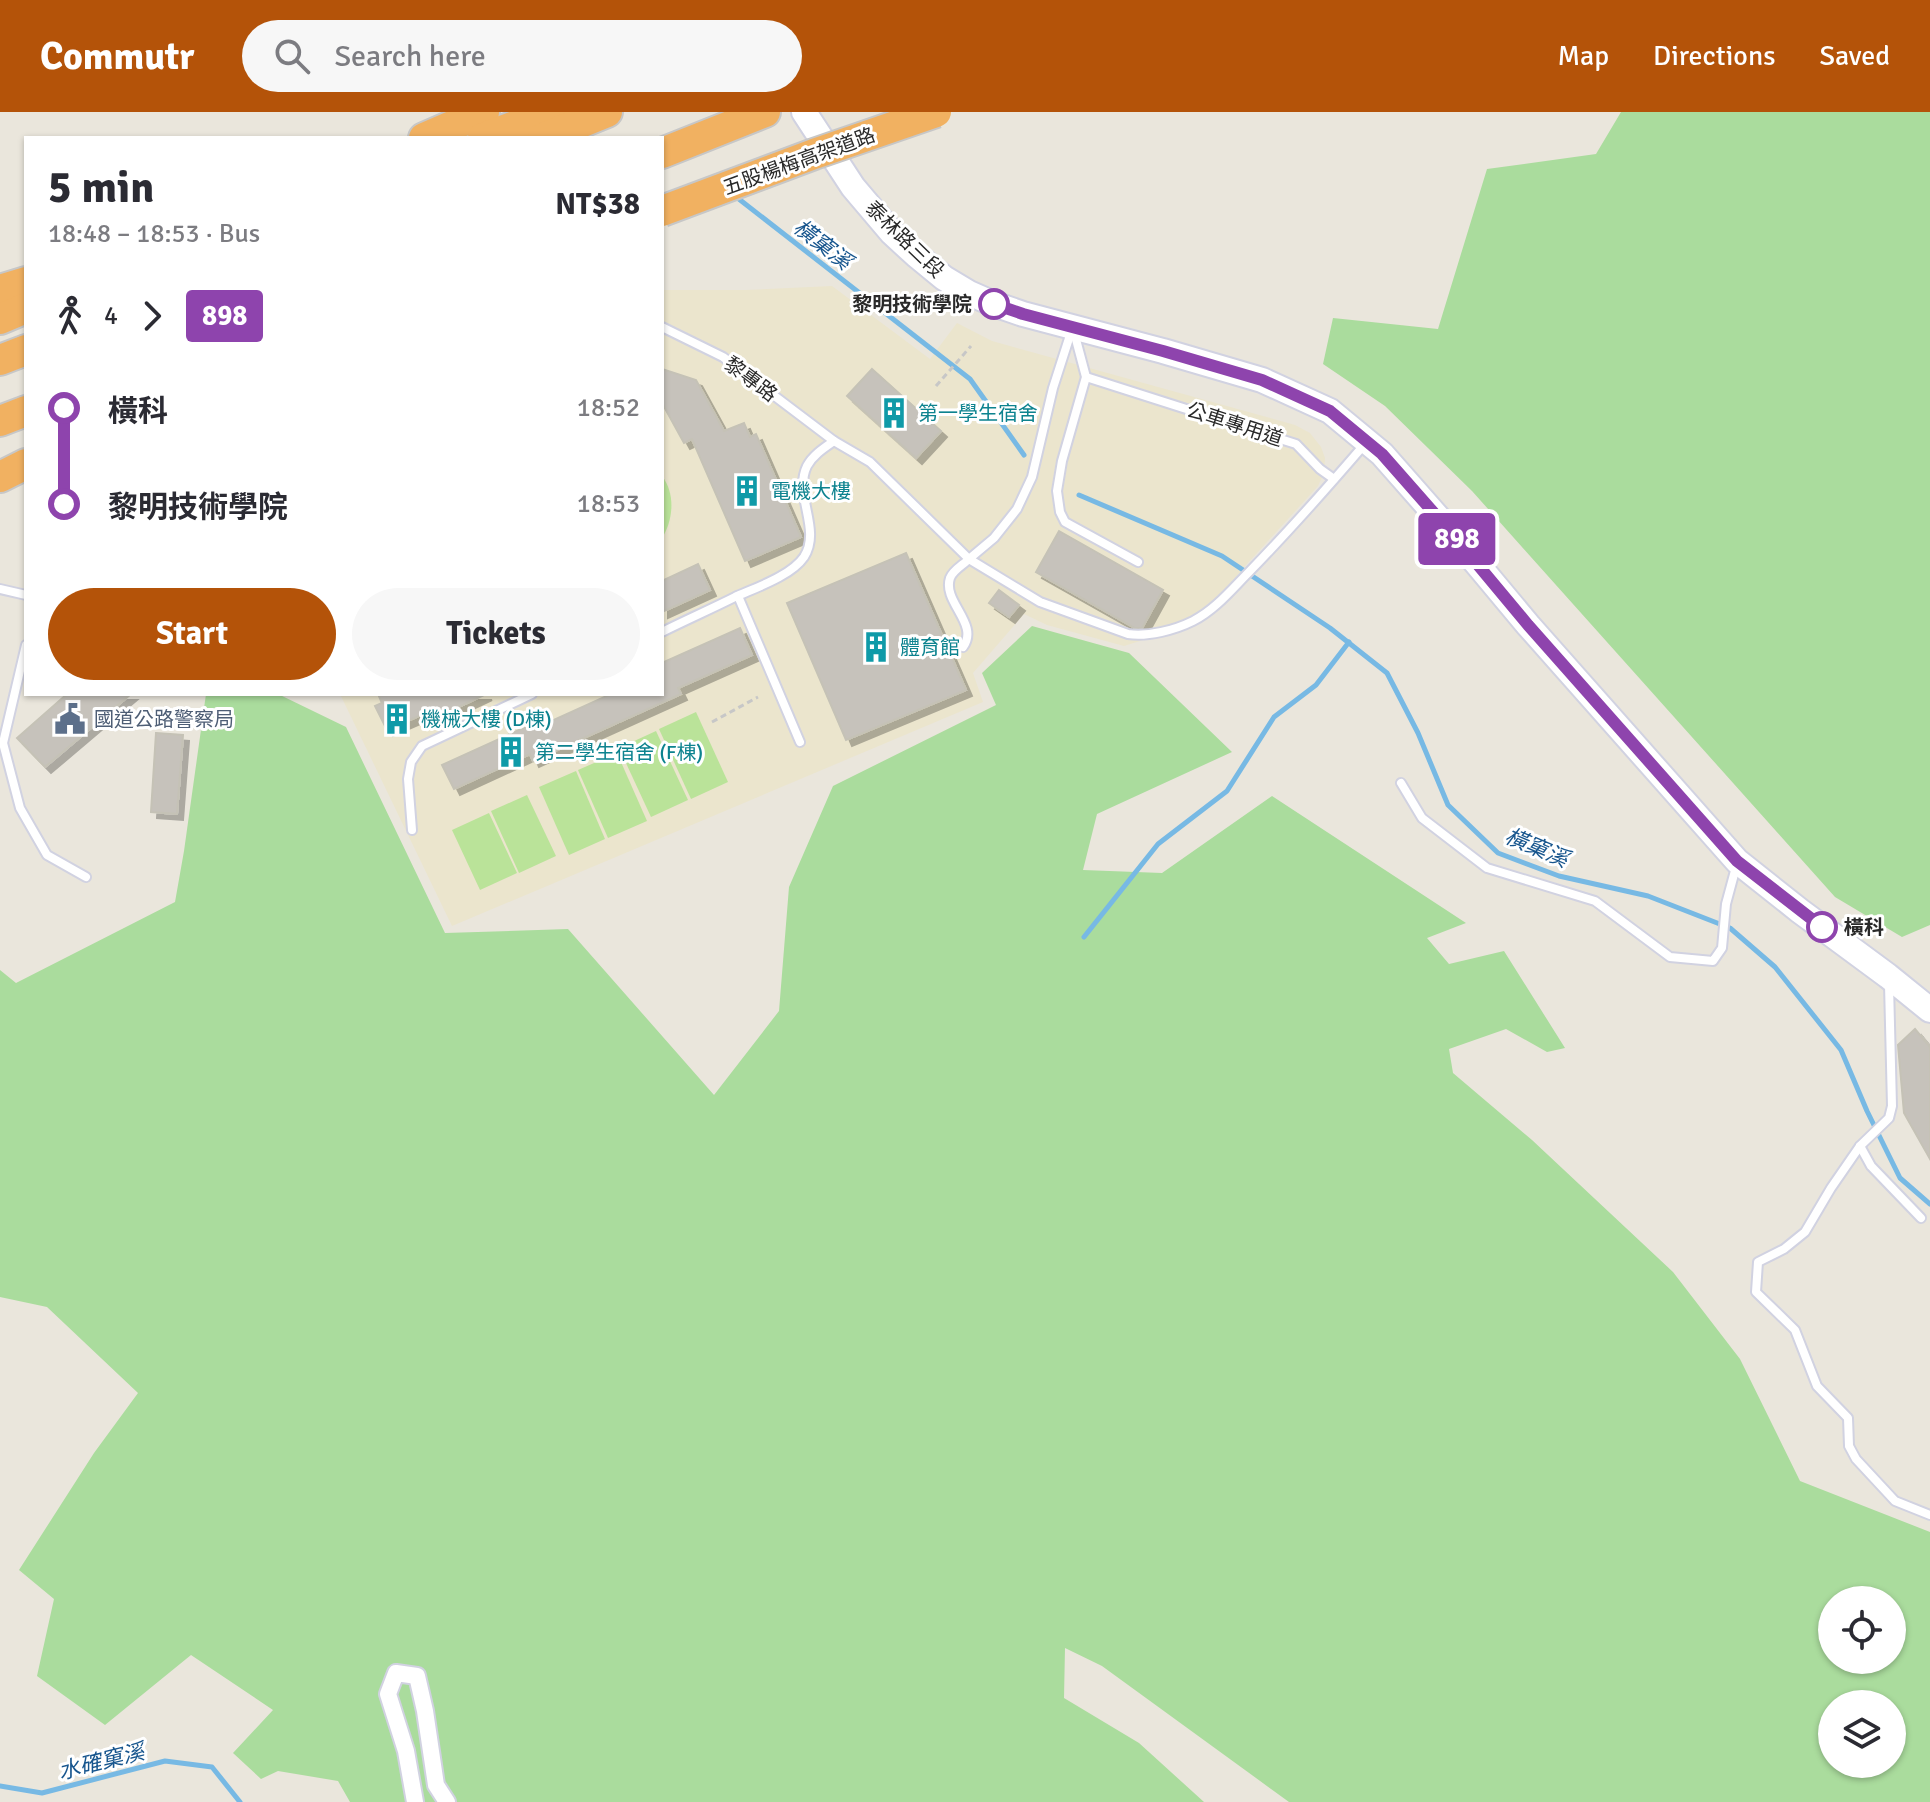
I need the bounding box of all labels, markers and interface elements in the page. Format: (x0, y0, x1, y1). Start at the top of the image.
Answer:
search box (242, 20, 802, 92)
text: Commutr (40, 33, 194, 80)
icon: search (270, 34, 314, 78)
text: Search here (334, 38, 486, 75)
text: Map (1557, 39, 1609, 73)
text: Directions (1653, 39, 1775, 73)
text: Saved (1819, 39, 1890, 73)
street label: 五股楊梅高架道路 (720, 122, 879, 201)
text: 5 min (48, 161, 154, 215)
text: NT$38 (555, 186, 640, 223)
street label: 泰林路三段 (860, 196, 949, 283)
water label: 橫窠溪 (788, 213, 859, 277)
text: 18:48 – 18:53 · Bus (48, 218, 260, 250)
marker: 黎明技術學院 (979, 289, 1009, 319)
place label: 黎明技術學院 (852, 292, 972, 317)
icon: walk (48, 294, 92, 338)
icon: forward (130, 294, 174, 338)
text: 898 (202, 299, 247, 333)
text: 4 (104, 300, 118, 332)
street label: 黎專路 (719, 351, 782, 407)
text: 18:52 (577, 392, 640, 424)
text: 橫科 (108, 393, 168, 430)
building icon: 第一學生宿舍 (877, 396, 911, 430)
street label: 公車專用道 (1183, 397, 1286, 452)
place label: 第一學生宿舍 (918, 401, 1038, 426)
building icon: 電機大樓 (730, 474, 764, 508)
place label: 電機大樓 (771, 479, 851, 504)
text: 18:53 (577, 488, 640, 520)
text: 黎明技術學院 (108, 489, 288, 526)
line badge: 898 (1411, 513, 1503, 565)
text: 898 (1434, 522, 1480, 556)
button: Start (48, 588, 336, 680)
button: Tickets (352, 588, 640, 680)
building icon: 體育館 (859, 630, 893, 664)
place label: 體育館 (900, 635, 960, 660)
public building icon: 國道公路警察局 (53, 702, 87, 736)
building icon: 機械大樓 (D棟) (380, 702, 414, 736)
place label: 國道公路警察局 (94, 707, 234, 732)
place label: 機械大樓 (D棟) (421, 707, 552, 732)
building icon: 第二學生宿舍 (F棟) (494, 735, 528, 769)
place label: 第二學生宿舍 (F棟) (535, 740, 703, 765)
water label: 橫窠溪 (1501, 822, 1575, 874)
marker: 橫科 (1807, 912, 1837, 942)
place label: 橫科 (1844, 915, 1884, 940)
map controls (1818, 1586, 1906, 1778)
button: locate (1818, 1586, 1906, 1674)
button: layers (1818, 1690, 1906, 1778)
water label: 水確窠溪 (55, 1737, 150, 1785)

